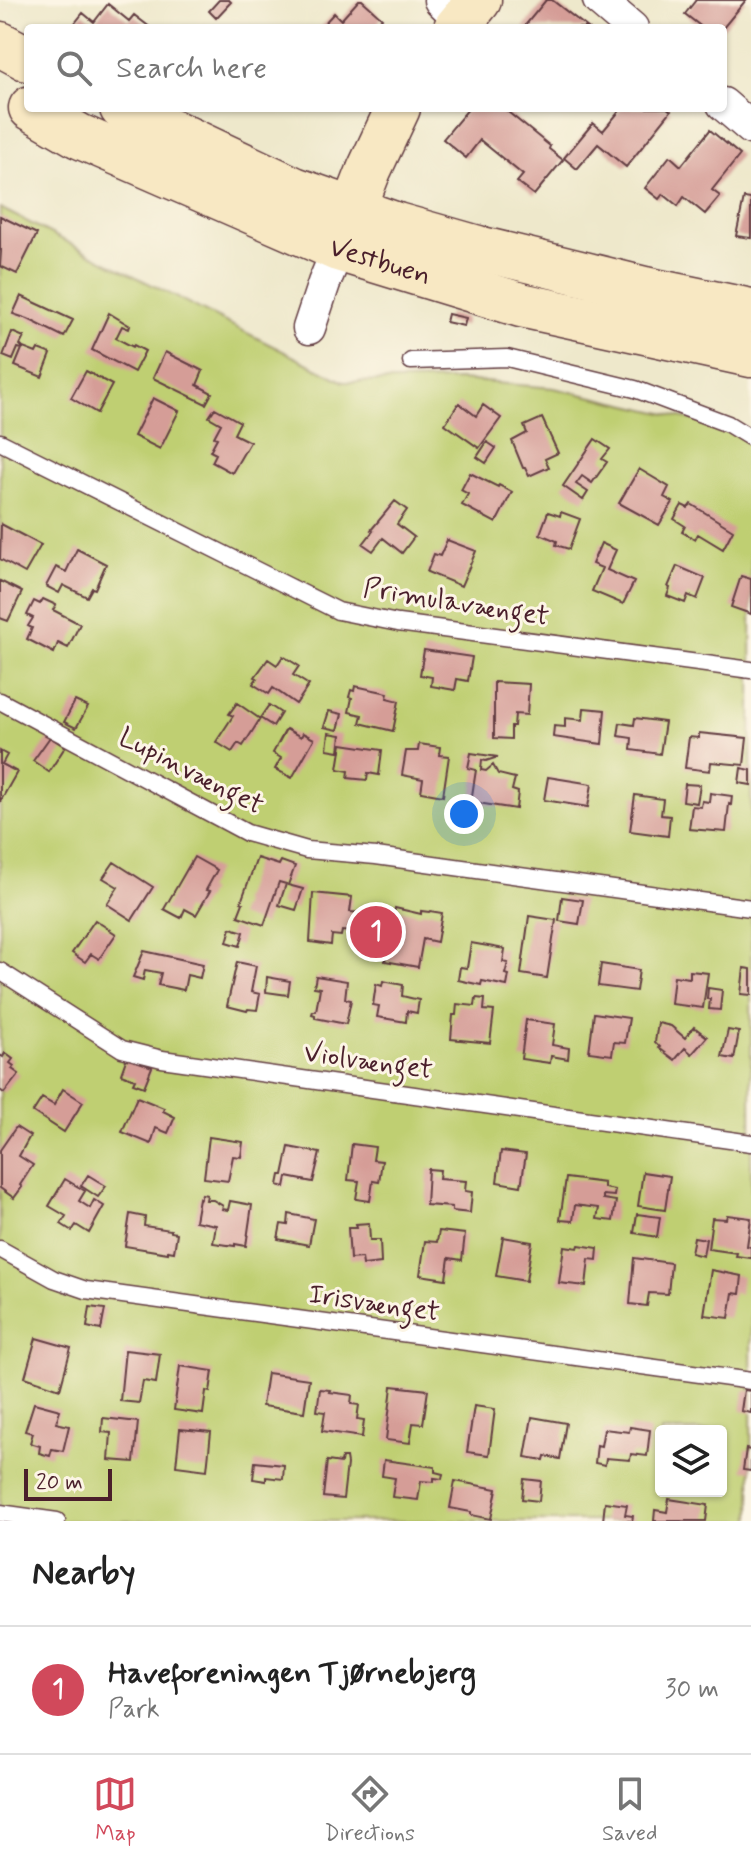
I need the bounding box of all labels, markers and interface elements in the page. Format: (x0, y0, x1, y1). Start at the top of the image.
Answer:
search box (24, 24, 727, 112)
icon: search (52, 46, 96, 90)
text: Search here (116, 49, 267, 88)
street label: Vestbuen (323, 229, 435, 295)
street label: Primulavænget (360, 570, 552, 639)
street label: Lupinvænget (111, 720, 270, 827)
your location (444, 794, 484, 834)
pin: 1 (350, 902, 402, 962)
street label: Violvænget (301, 1035, 435, 1092)
street label: Irisvænget (306, 1277, 442, 1334)
map controls (655, 1425, 727, 1497)
button: layers (655, 1425, 727, 1497)
scale bar (24, 1465, 112, 1501)
text: 20 m (36, 1469, 83, 1497)
text: Nearby (32, 1551, 136, 1596)
text: Haveforeningen Tjørnebjerg (108, 1654, 476, 1693)
text: 1 (52, 1673, 64, 1707)
text: 30 m (665, 1673, 719, 1707)
text: Park (108, 1693, 160, 1727)
tab: Map (93, 1772, 137, 1848)
tab: Directions (324, 1772, 415, 1848)
tab: Saved (602, 1772, 657, 1848)

